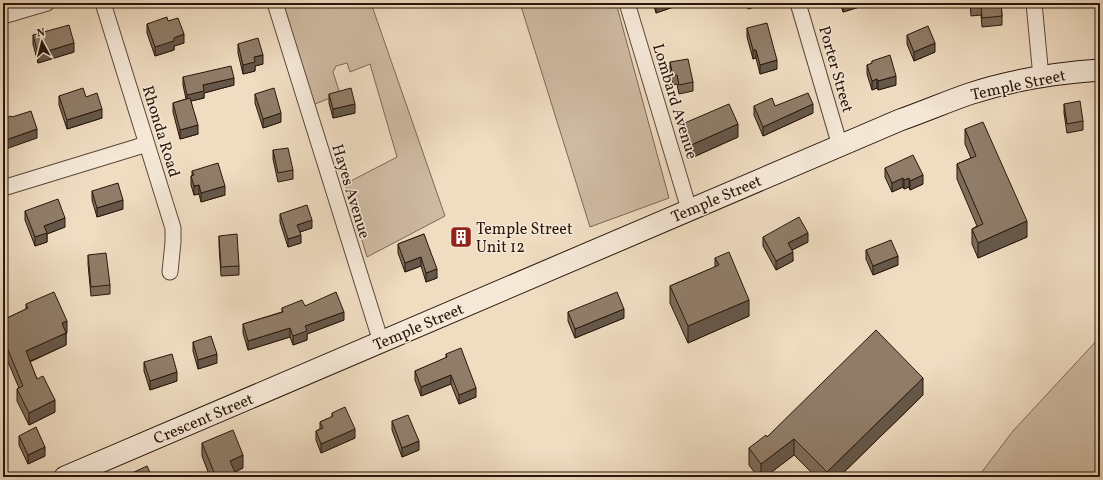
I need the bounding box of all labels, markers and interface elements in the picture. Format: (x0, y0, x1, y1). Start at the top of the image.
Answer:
north arrow (22, 22, 62, 62)
street label: Porter Street (812, 24, 858, 116)
text: N (36, 26, 46, 41)
street label: Lombard Avenue (646, 41, 702, 162)
street label: Temple Street (969, 65, 1068, 107)
street label: Rhonda Road (136, 83, 184, 180)
street label: Hayes Avenue (325, 142, 375, 242)
street label: Temple Street (668, 171, 766, 229)
place label: Temple Street Unit 12 (476, 219, 573, 259)
building icon: Temple Street Unit 12 (448, 224, 474, 250)
street label: Temple Street (370, 299, 468, 357)
street label: Crescent Street (150, 389, 258, 451)

